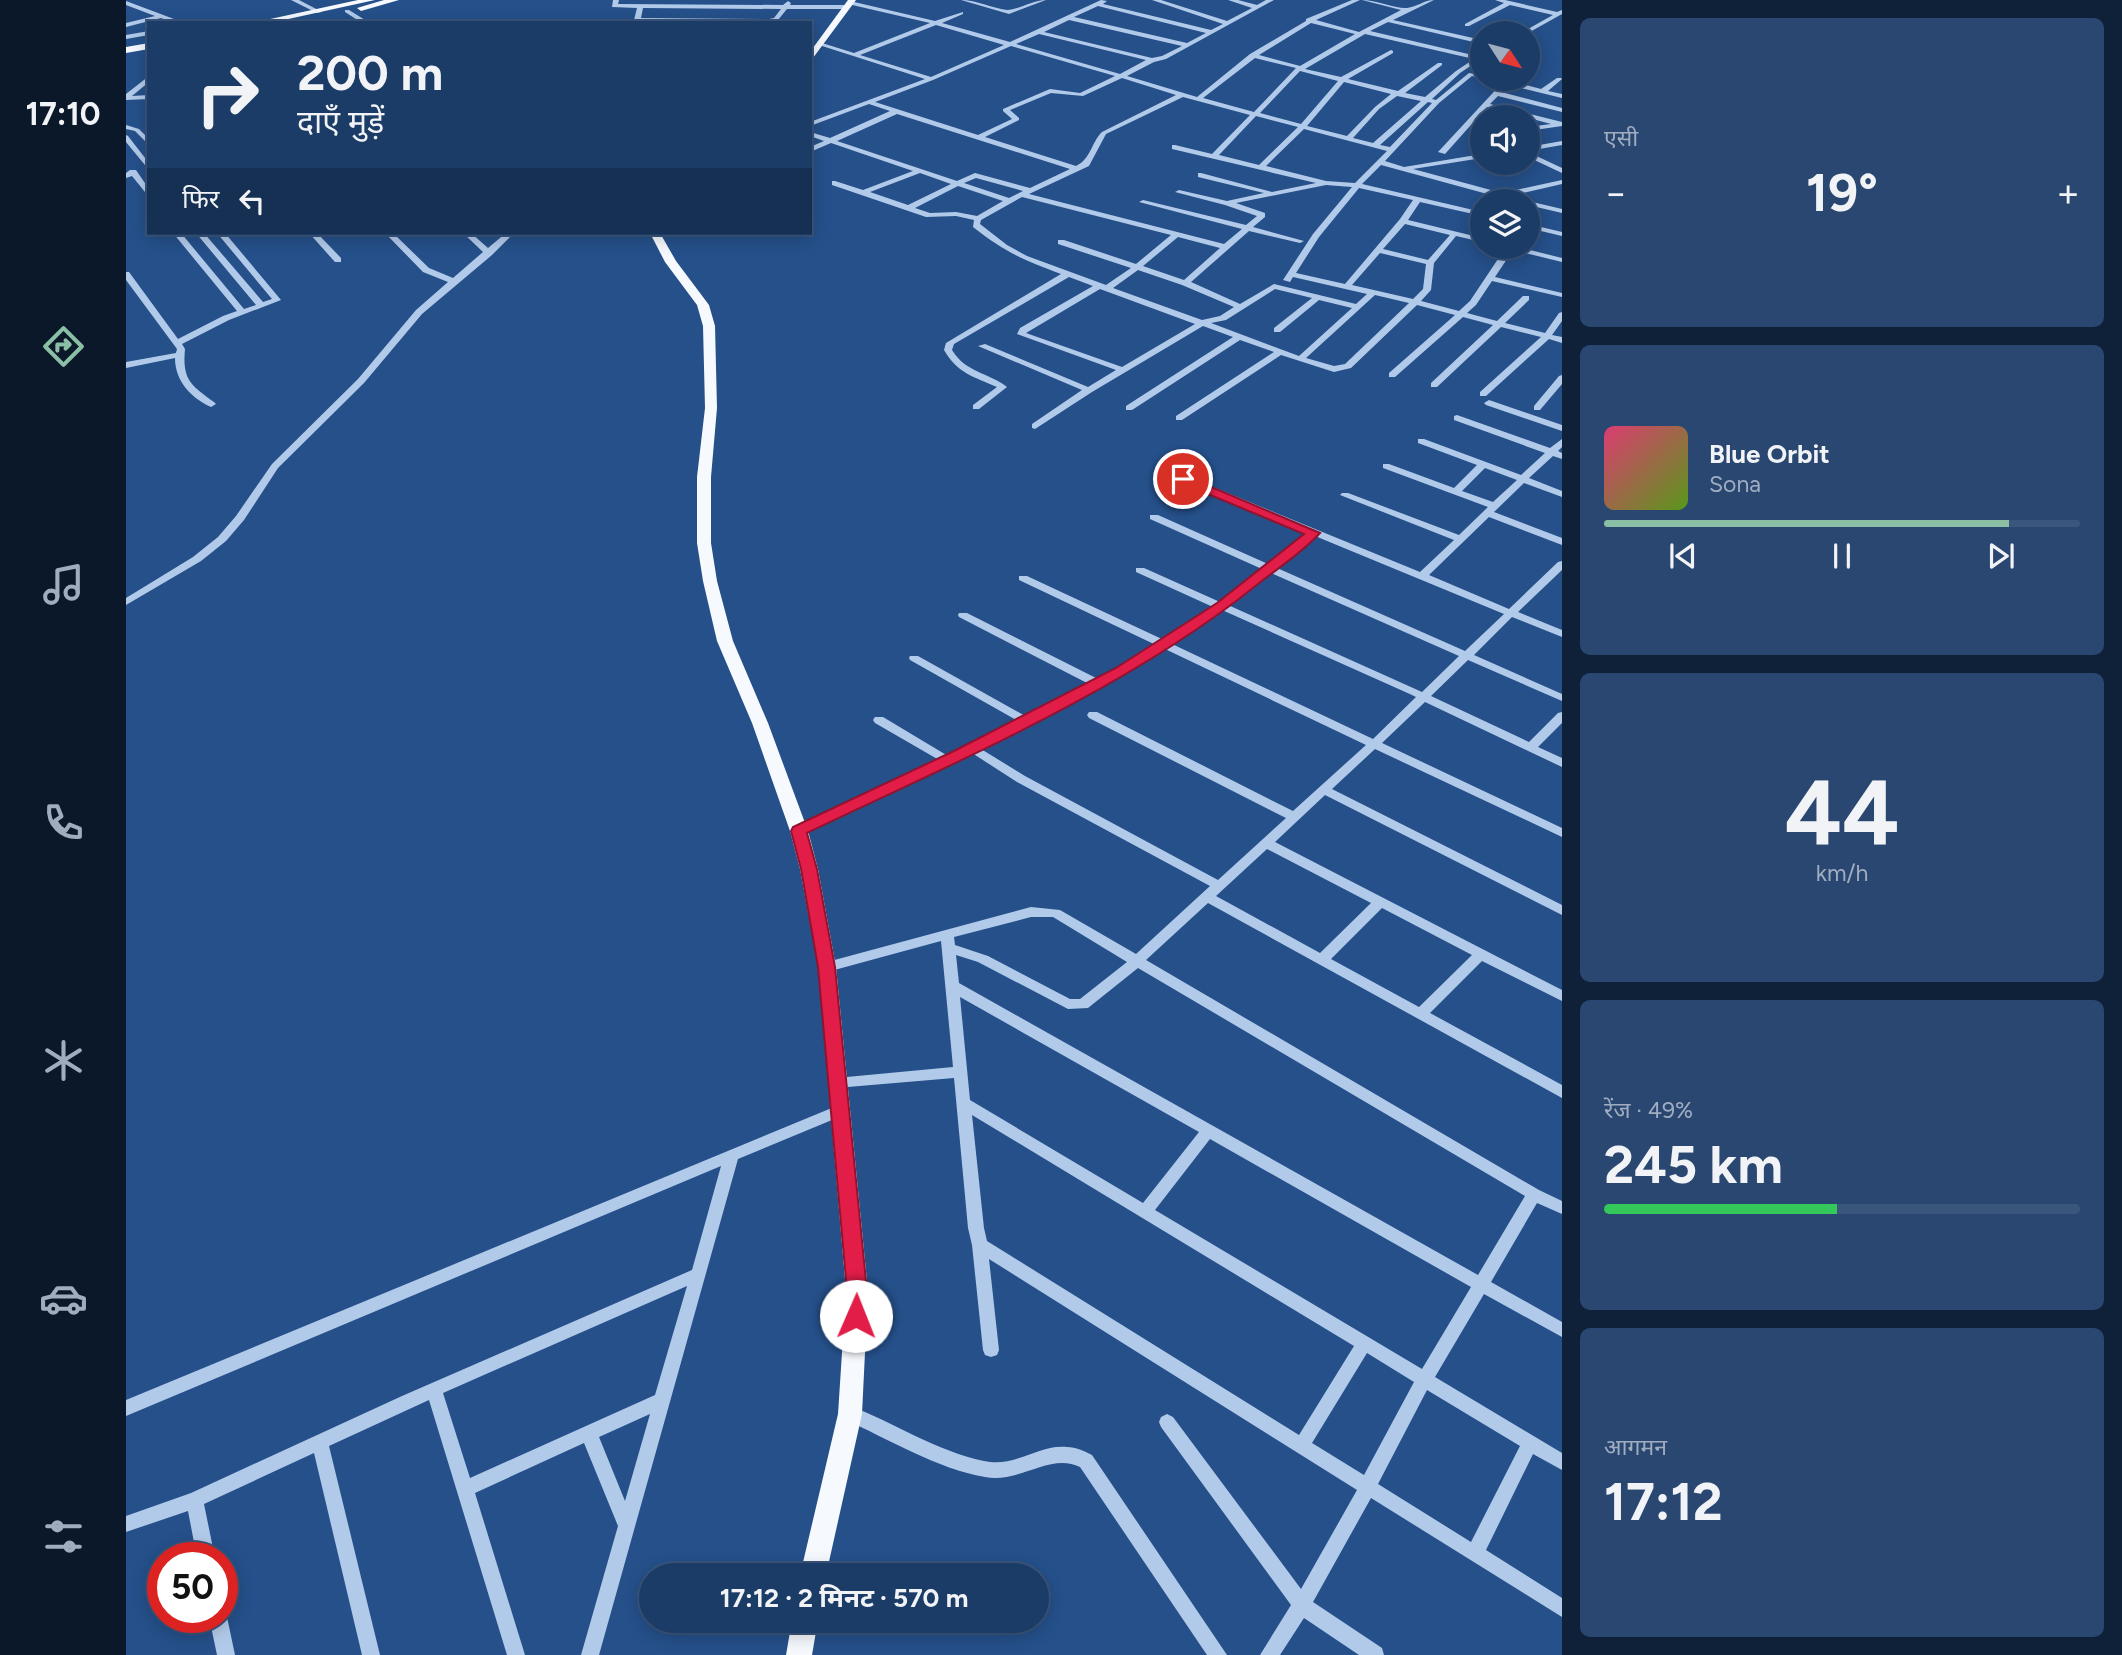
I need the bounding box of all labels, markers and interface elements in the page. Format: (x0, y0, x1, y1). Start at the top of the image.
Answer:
north arrow (1470, 21, 1540, 91)
map controls (1470, 21, 1540, 259)
text: 200 m (297, 43, 443, 102)
icon: right (182, 49, 273, 140)
text: 17:10 (25, 95, 101, 133)
text: दाएँ मुड़ें (297, 103, 384, 141)
button: sound (1470, 105, 1540, 175)
text: एसी (1604, 124, 1638, 152)
text: 19° (1806, 162, 1878, 224)
text: − (1604, 170, 1628, 216)
text: + (2056, 170, 2080, 216)
icon: left (233, 182, 271, 220)
text: फिर (182, 183, 219, 215)
button: layers (1470, 189, 1540, 259)
icon: directions (39, 322, 88, 371)
text: Blue Orbit (1709, 438, 1830, 470)
pin (1153, 449, 1213, 509)
icon: arrive (1164, 460, 1202, 498)
text: Sona (1709, 470, 1761, 498)
icon: previous (1664, 537, 1702, 575)
icon: pause (1823, 537, 1861, 575)
icon: next (1982, 537, 2020, 575)
icon: music (39, 560, 88, 609)
text: 44 (1784, 759, 1900, 868)
icon: phone (39, 798, 88, 847)
text: km/h (1816, 859, 1868, 887)
icon: climate (39, 1036, 88, 1085)
text: रेंज · 49% (1604, 1096, 1693, 1124)
text: 245 km (1604, 1134, 1783, 1196)
icon: car (39, 1274, 88, 1323)
position arrow (819, 1279, 893, 1353)
text: आगमन (1604, 1433, 1667, 1461)
text: 17:12 (1604, 1471, 1723, 1533)
icon: filters (39, 1512, 88, 1561)
speed limit sign: 50 (147, 1542, 238, 1633)
text: 17:12 · 2 मिनट · 570 m (720, 1582, 968, 1614)

